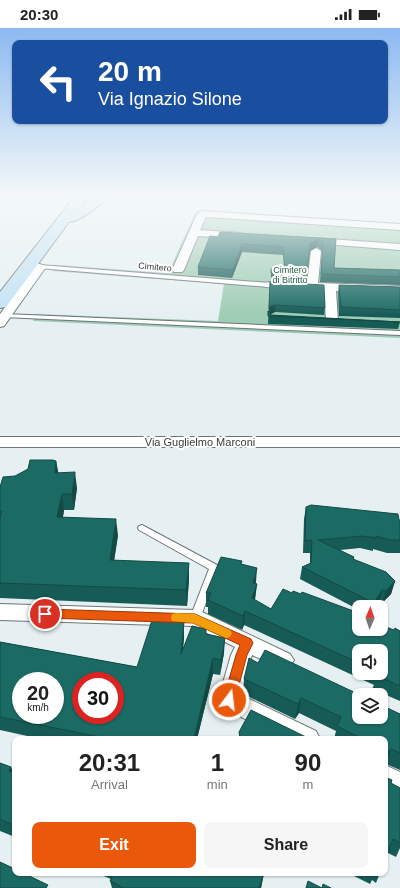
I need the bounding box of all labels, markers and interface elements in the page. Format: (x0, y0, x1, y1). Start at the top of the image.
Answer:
text: 20:30 (20, 6, 58, 23)
icon: left (32, 56, 84, 108)
text: 20 m (98, 56, 162, 87)
text: Via Ignazio Silone (98, 89, 242, 109)
street label: Cimitero (138, 261, 172, 273)
park label: Cimitero di Bitritto (272, 265, 308, 285)
street label: Via Guglielmo Marconi (145, 436, 255, 448)
pin (28, 597, 62, 631)
north arrow (352, 600, 388, 636)
map controls (352, 600, 388, 724)
icon: arrive (34, 603, 56, 625)
button: sound (352, 644, 388, 680)
speed limit sign: 30 (72, 672, 124, 724)
position arrow (208, 679, 250, 721)
text: 20 (27, 682, 49, 704)
button: layers (352, 688, 388, 724)
text: km/h (27, 702, 49, 713)
text: 20:31 (79, 749, 140, 776)
text: 1 (211, 749, 224, 776)
text: 90 (295, 749, 321, 776)
text: Arrival (91, 777, 128, 792)
text: min (207, 777, 228, 792)
text: m (302, 777, 313, 792)
button: Exit (32, 822, 196, 868)
button: Share (204, 822, 368, 868)

